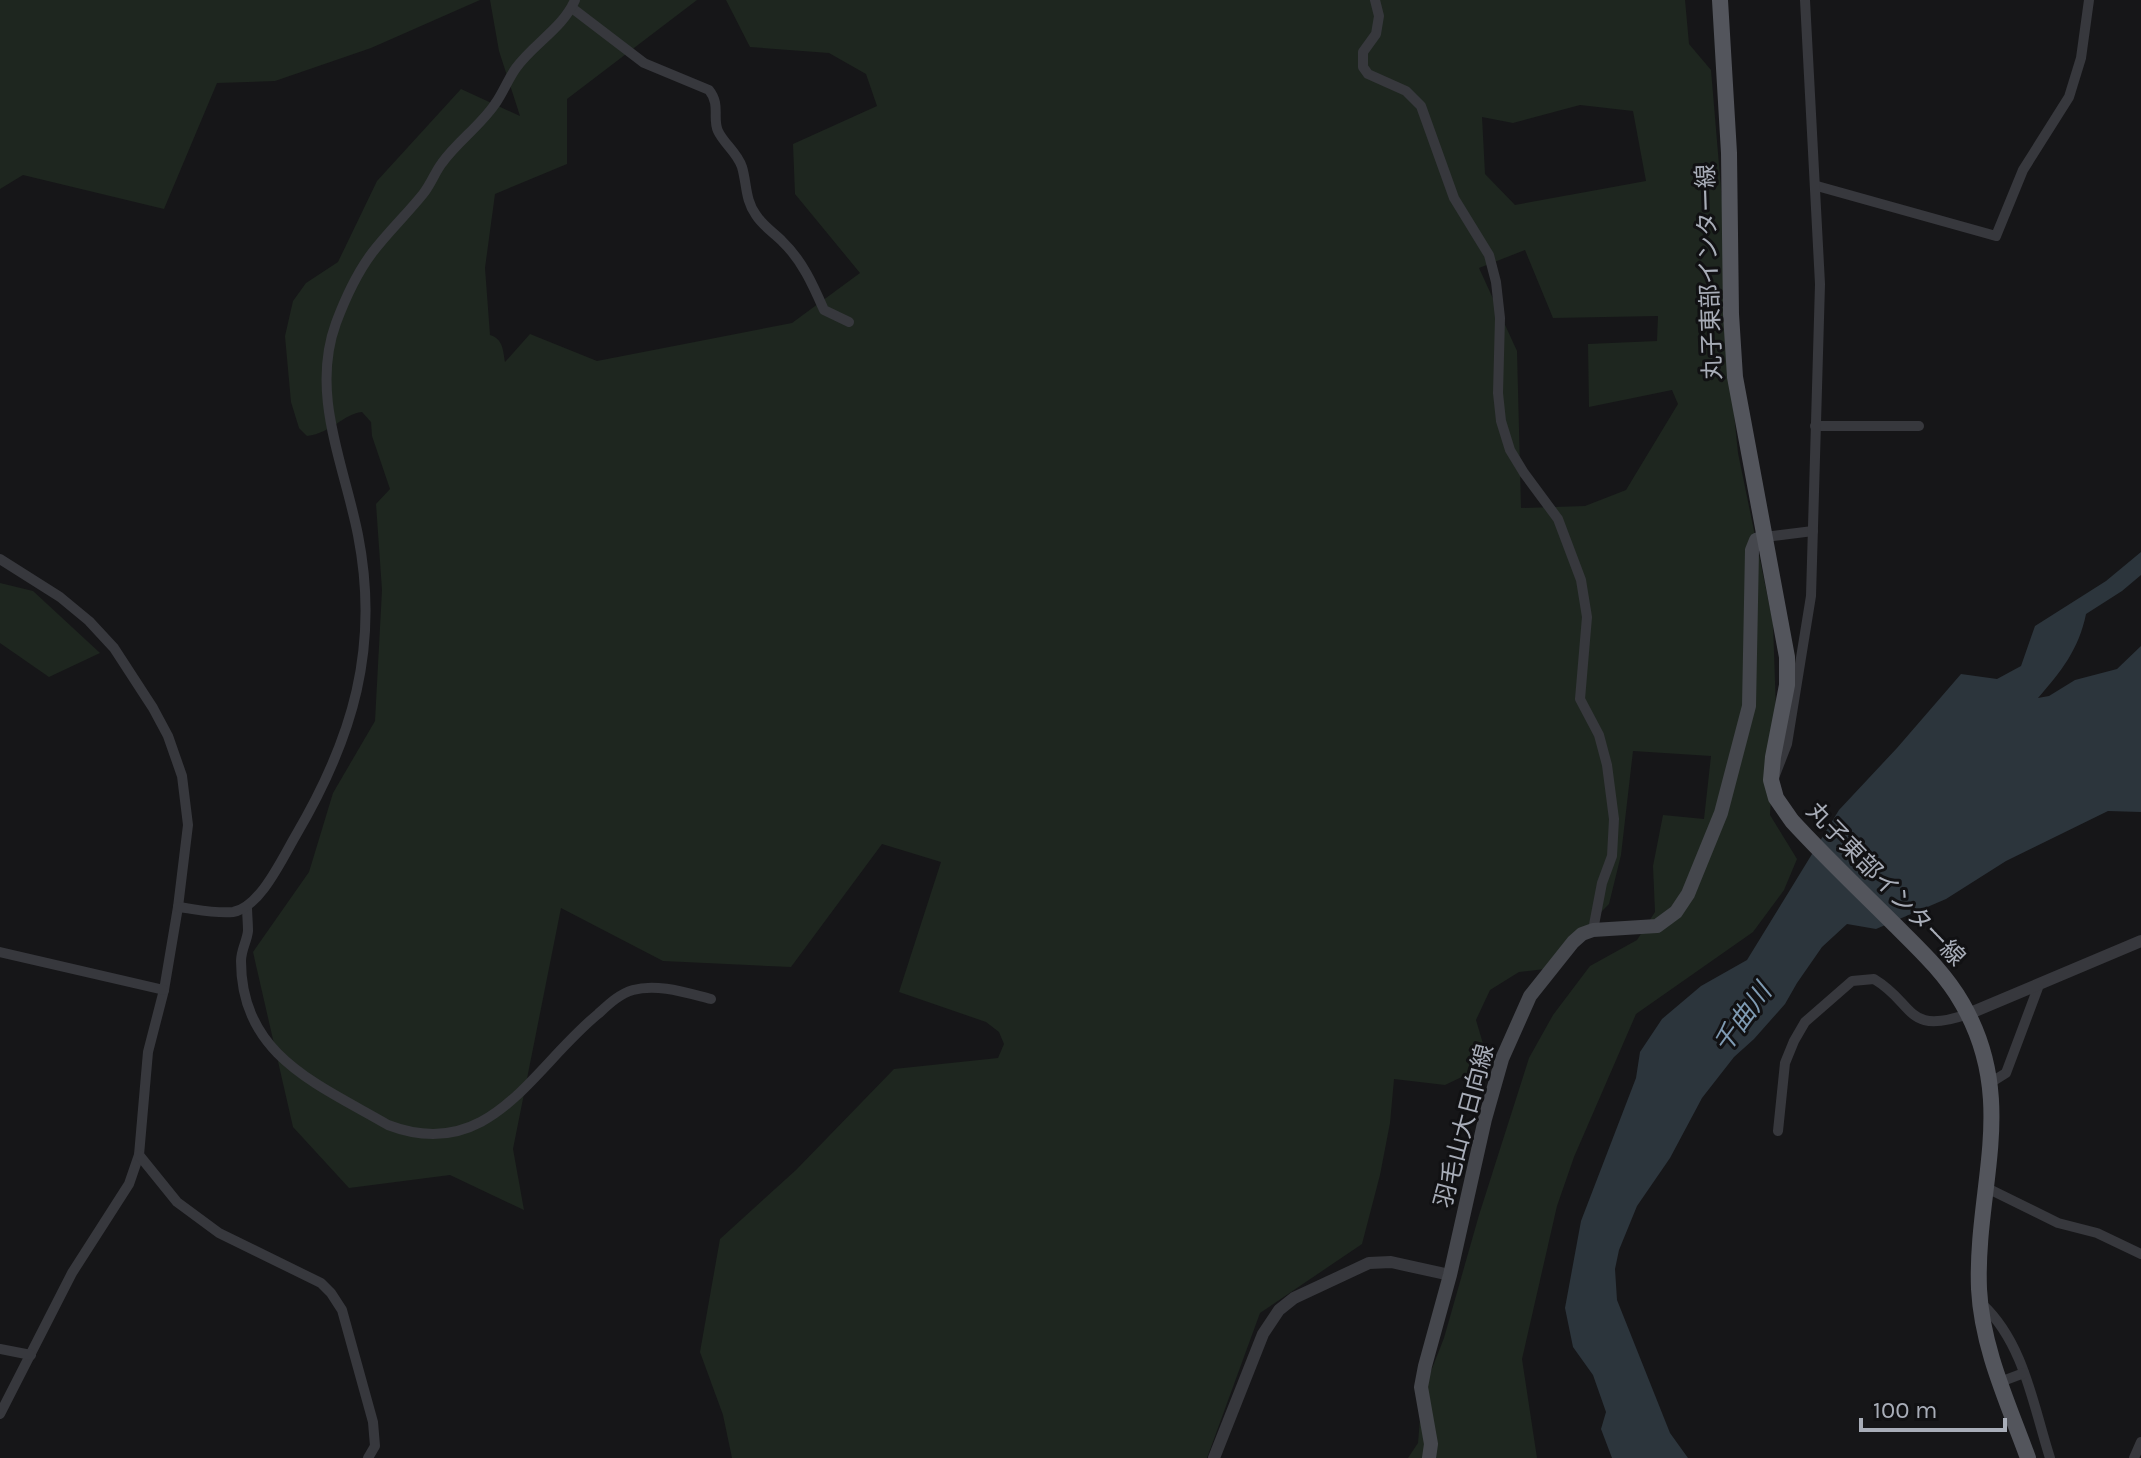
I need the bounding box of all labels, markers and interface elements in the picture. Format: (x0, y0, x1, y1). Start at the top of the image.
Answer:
street label: 丸子東部インター線 (1691, 164, 1727, 380)
street label: 丸子東部インター線 (1801, 797, 1971, 971)
water label: 千曲川 (1707, 975, 1780, 1059)
street label: 羽毛山大日向線 (1429, 1041, 1499, 1211)
scale bar (1861, 1382, 2005, 1432)
text: 100 m (1873, 1396, 1938, 1424)

